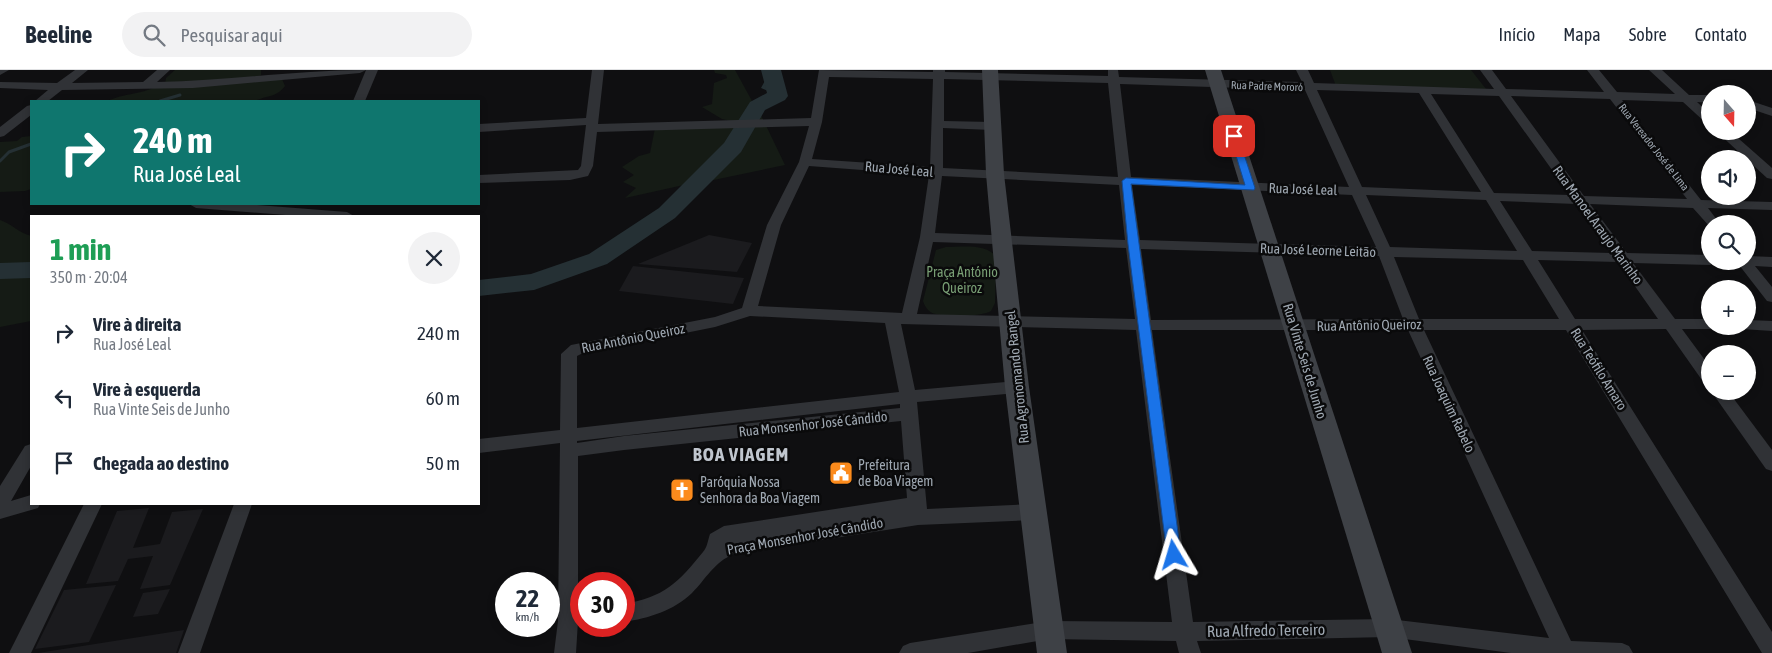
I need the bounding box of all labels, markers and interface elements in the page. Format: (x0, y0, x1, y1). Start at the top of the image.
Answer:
search box (122, 12, 472, 57)
text: Beeline (25, 21, 92, 48)
icon: search (140, 21, 168, 49)
text: Pesquisar aqui (180, 24, 283, 46)
text: Início (1499, 24, 1535, 45)
text: Mapa (1563, 24, 1601, 45)
text: Sobre (1629, 24, 1667, 45)
text: Contato (1695, 24, 1747, 45)
street label: Rua Padre Mororó (1231, 79, 1303, 93)
north arrow (1701, 85, 1756, 140)
map controls (1701, 85, 1756, 400)
street label: Rua Vereador José de Lima (1616, 101, 1692, 193)
pin (1213, 115, 1255, 157)
icon: right (50, 120, 115, 185)
text: 240 m (133, 120, 212, 160)
icon: arrive (1220, 122, 1248, 150)
button: sound (1701, 150, 1756, 205)
street label: Rua José Leal (864, 158, 934, 180)
text: Rua José Leal (133, 161, 241, 187)
street label: Rua Manoel Araujo Marinho (1550, 163, 1646, 287)
street label: Rua José Leal (1269, 180, 1338, 198)
button: search (1701, 215, 1756, 270)
text: 1 min (50, 232, 111, 266)
button: close (408, 232, 460, 284)
street label: Rua José Leorne Leitão (1260, 240, 1376, 260)
park label: Praça António Queiroz (926, 264, 998, 296)
text: 350 m · 20:04 (50, 268, 128, 286)
button: + (1701, 280, 1756, 335)
street label: Rua Vinte Seis de Junho (1280, 301, 1330, 421)
street label: Rua Agronomando Rangel (1002, 309, 1032, 444)
text: Vire à direita (93, 313, 181, 335)
street label: Rua Antônio Queiroz (1316, 316, 1422, 334)
icon: right (50, 319, 78, 347)
street label: Rua Antônio Queiroz (580, 320, 686, 356)
text: 240 m (417, 322, 460, 344)
street label: Rua Teófilo Amaro (1567, 325, 1631, 413)
text: Rua José Leal (93, 335, 171, 353)
button: − (1701, 345, 1756, 400)
street label: Rua Joaquim Rabelo (1420, 353, 1478, 455)
text: Vire à esquerda (93, 378, 201, 400)
icon: left (50, 384, 78, 412)
text: 60 m (426, 387, 460, 409)
text: Rua Vinte Seis de Junho (93, 400, 230, 418)
street label: Rua Monsenhor José Cândido (738, 408, 888, 440)
district label: BOA VIAGEM (693, 443, 789, 465)
icon: arrive (50, 449, 78, 477)
text: Chegada ao destino (93, 452, 229, 474)
text: 50 m (426, 452, 460, 474)
place label: Prefeitura de Boa Viagem (858, 457, 933, 489)
public building icon: Prefeitura de Boa Viagem (828, 460, 854, 486)
place label: Paróquia Nossa Senhora da Boa Viagem (700, 474, 820, 506)
church icon: Paróquia Nossa Senhora da Boa Viagem (669, 477, 695, 503)
street label: Praça Monsenhor José Cândido (726, 514, 884, 558)
position arrow (1147, 528, 1199, 580)
speed limit sign: 30 (570, 572, 635, 637)
text: 22 (516, 584, 539, 612)
text: km/h (516, 610, 539, 624)
street label: Rua Alfredo Terceiro (1207, 620, 1325, 640)

